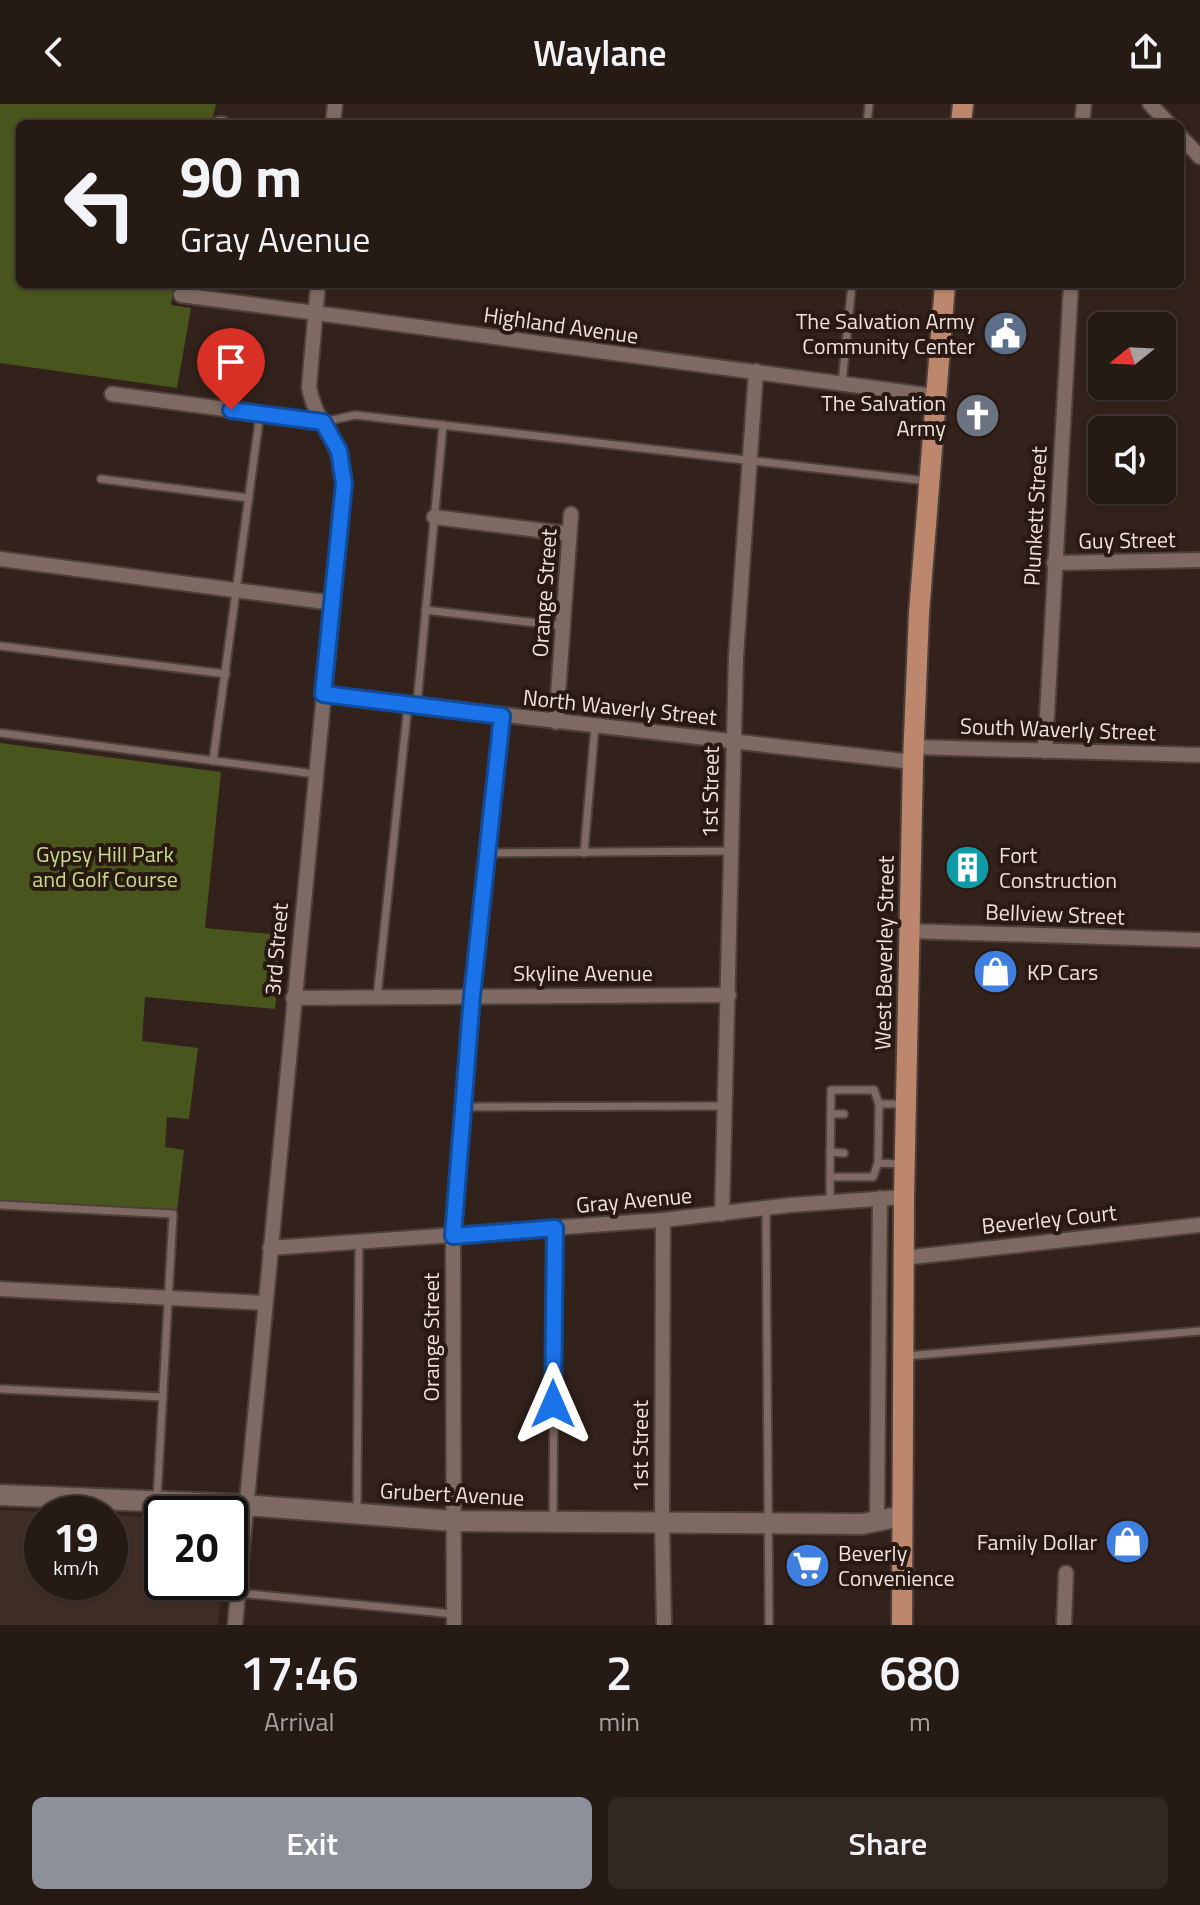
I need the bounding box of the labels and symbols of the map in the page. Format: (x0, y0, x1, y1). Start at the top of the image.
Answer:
street label: Highland Avenue (481, 297, 641, 353)
place label: The Salvation Army Community Center (796, 304, 975, 363)
public building icon: The Salvation Army Community Center (982, 310, 1030, 358)
north arrow (1088, 312, 1176, 400)
pin (197, 328, 265, 410)
place label: The Salvation Army (821, 386, 946, 445)
church icon: The Salvation Army (953, 392, 1001, 440)
street label: Plunkett Street (1014, 445, 1056, 587)
street label: Guy Street (1078, 522, 1176, 558)
street label: Orange Street (523, 527, 565, 659)
street label: North Waverly Street (521, 680, 719, 734)
street label: South Waverly Street (959, 709, 1157, 749)
street label: 1st Street (692, 746, 728, 838)
park label: Gypsy Hill Park and Golf Course (32, 837, 178, 896)
place label: Fort Construction (999, 838, 1117, 897)
building icon: Fort Construction (944, 844, 992, 892)
street label: West Beverley Street (865, 855, 903, 1051)
street label: Bellview Street (985, 895, 1126, 933)
street label: 3rd Street (255, 901, 297, 997)
shop icon: KP Cars (972, 948, 1020, 996)
place label: KP Cars (1027, 955, 1098, 989)
street label: Skyline Avenue (513, 956, 653, 990)
street label: Gray Avenue (575, 1178, 693, 1222)
street label: Beverley Court (980, 1195, 1118, 1243)
street label: Orange Street (414, 1272, 448, 1401)
position arrow (511, 1362, 595, 1446)
street label: 1st Street (623, 1400, 657, 1492)
street label: Grubert Avenue (379, 1473, 525, 1515)
speed limit sign: 20 (144, 1496, 248, 1600)
shop icon: Family Dollar (1104, 1518, 1152, 1566)
place label: Family Dollar (977, 1525, 1097, 1559)
place label: Beverly Convenience (838, 1536, 955, 1595)
supermarket icon: Beverly Convenience (783, 1542, 831, 1590)

